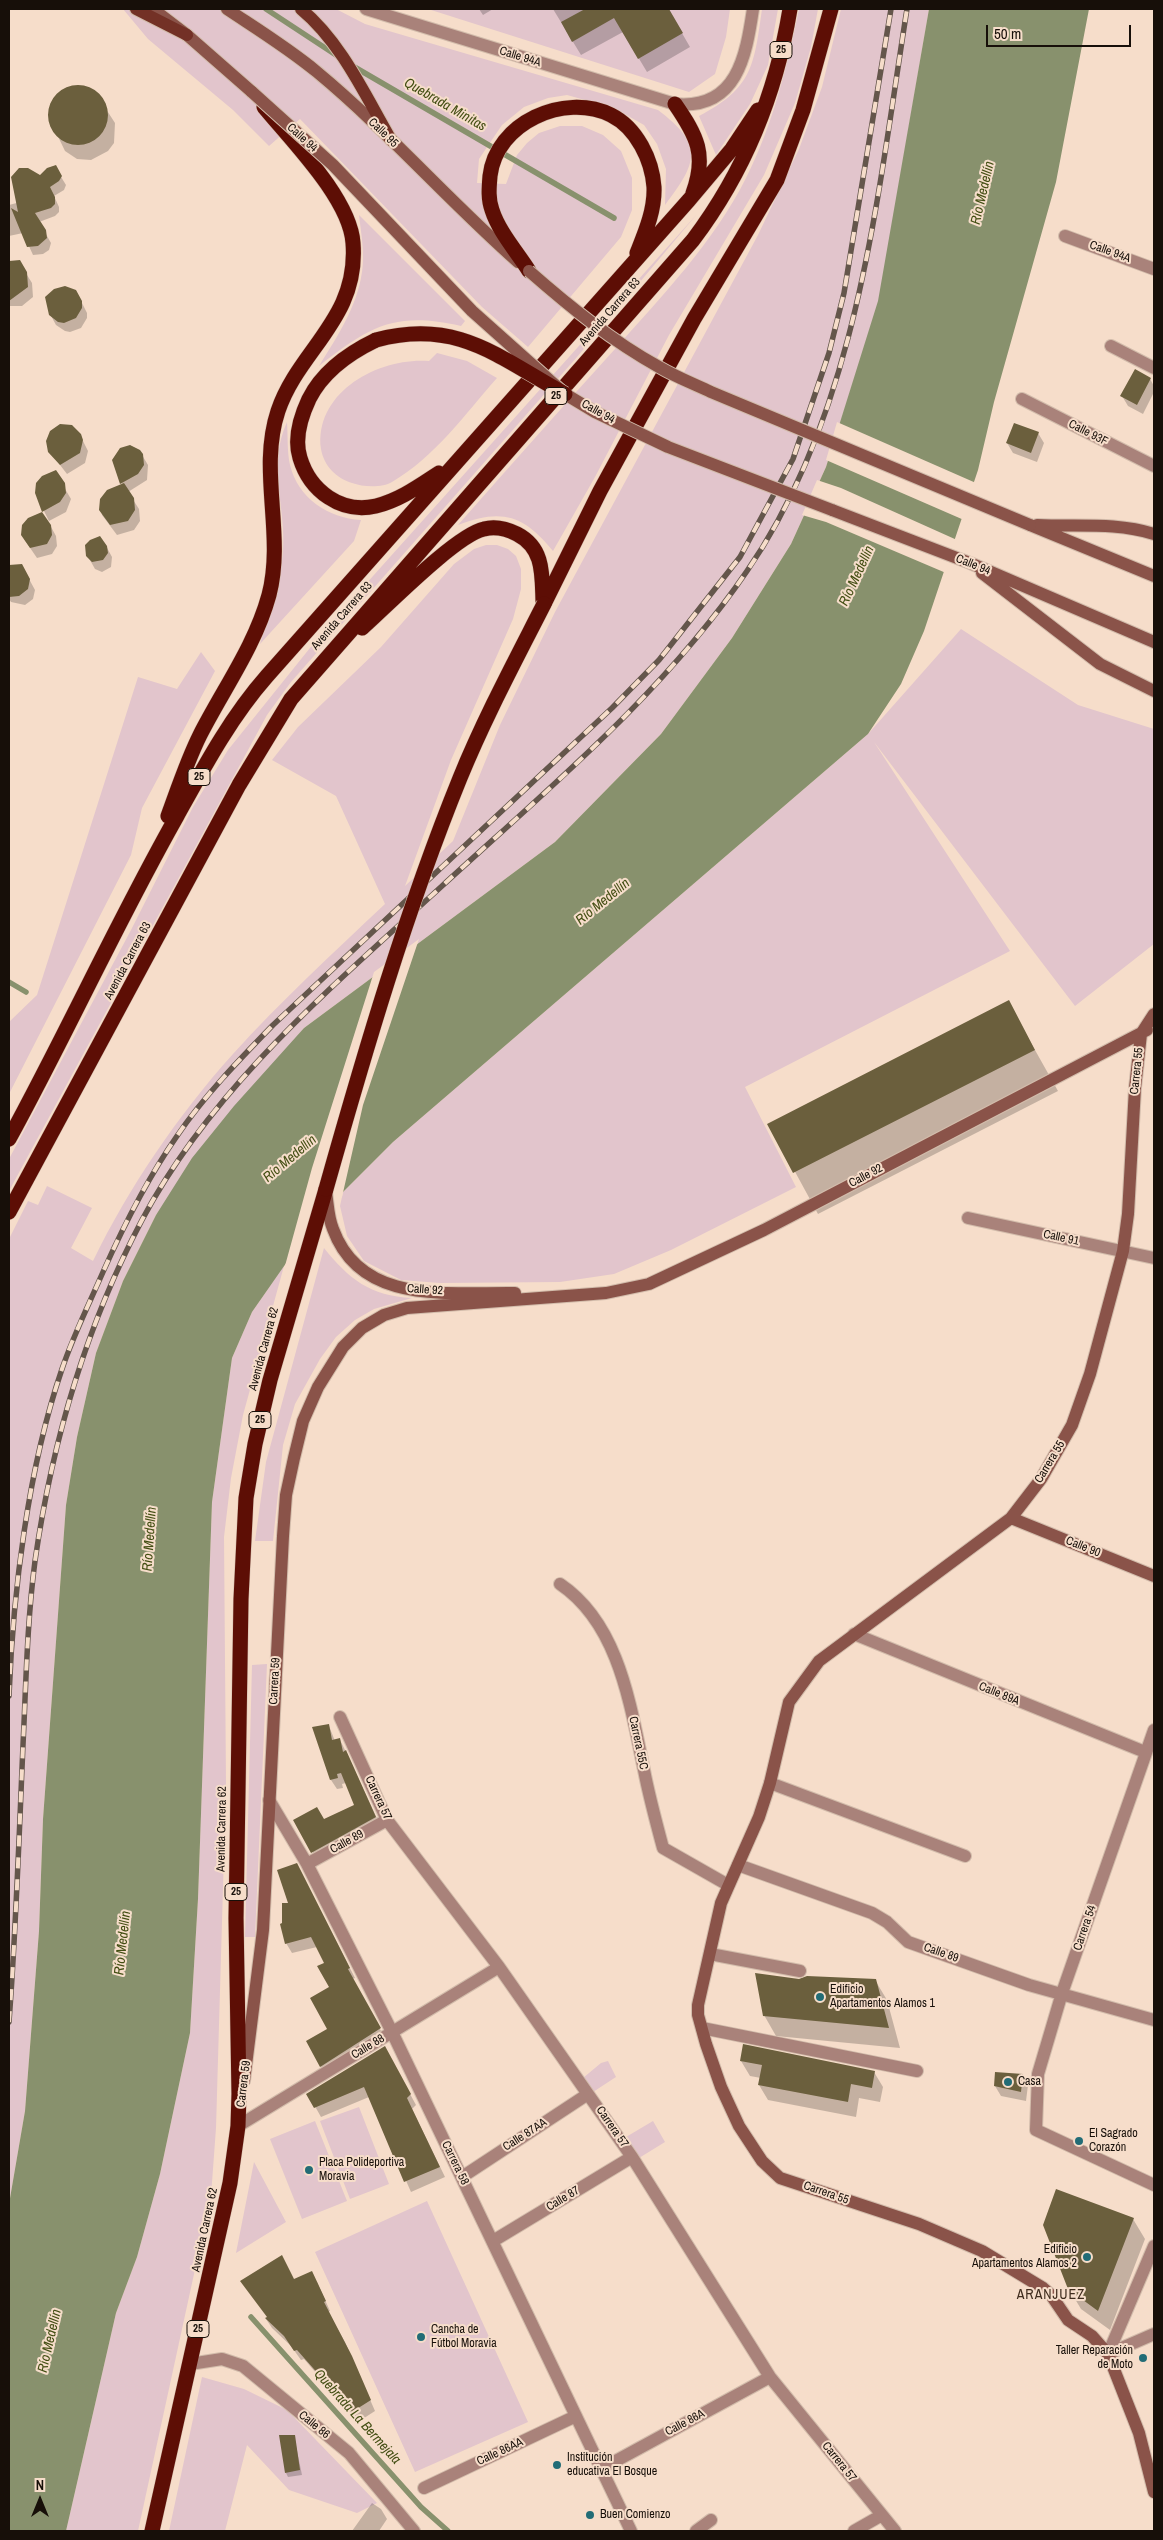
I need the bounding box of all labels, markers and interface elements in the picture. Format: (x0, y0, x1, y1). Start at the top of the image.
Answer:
scale bar (988, 15, 1133, 47)
text: 50 m (994, 23, 1021, 44)
road number: 25 (770, 42, 792, 58)
street label: Calle 94A (497, 44, 543, 70)
water label: Quebrada Minitas (401, 75, 489, 135)
street label: Calle 95 (365, 115, 401, 151)
street label: Calle 94 (284, 121, 320, 155)
water label: Río Medellín (968, 160, 998, 226)
street label: Calle 94A (1087, 238, 1133, 266)
street label: Avenida Carrera 63 (576, 275, 644, 349)
road number: 25 (545, 388, 567, 404)
street label: Calle 94 (579, 397, 617, 427)
street label: Calle 93F (1066, 417, 1110, 449)
water label: Río Medellín (836, 543, 878, 609)
street label: Calle 94 (954, 552, 992, 578)
street label: Avenida Carrera 63 (308, 579, 376, 653)
road number: 25 (188, 769, 210, 786)
water label: Río Medellín (573, 875, 633, 929)
street label: Avenida Carrera 63 (102, 920, 154, 1002)
street label: Carrera 55 (1127, 1047, 1147, 1095)
water label: Río Medellín (260, 1132, 320, 1186)
street label: Calle 92 (847, 1161, 885, 1191)
street label: Calle 91 (1042, 1227, 1080, 1249)
street label: Calle 92 (406, 1282, 444, 1298)
street label: Avenida Carrera 62 (246, 1306, 282, 1392)
road number: 25 (249, 1412, 271, 1428)
street label: Carrera 55 (1032, 1438, 1068, 1486)
water label: Río Medellín (139, 1506, 161, 1572)
street label: Calle 90 (1064, 1534, 1102, 1560)
street label: Carrera 59 (267, 1657, 283, 1705)
street label: Calle 89A (977, 1679, 1021, 1709)
street label: Carrera 55C (625, 1715, 651, 1771)
street label: Carrera 57 (362, 1774, 394, 1822)
street label: Avenida Carrera 62 (214, 1786, 230, 1872)
street label: Calle 89 (328, 1827, 366, 1857)
road number: 25 (225, 1884, 247, 1900)
street label: Carrera 54 (1071, 1903, 1099, 1953)
water label: Río Medellín (111, 1910, 135, 1976)
street label: Calle 89 (922, 1940, 960, 1966)
place label: Edificio Apartamentos Alamos 1 (830, 1983, 935, 2011)
marker: Edificio Apartamentos Alamos 1 (814, 1991, 826, 2003)
street label: Calle 88 (349, 2032, 387, 2062)
street label: Carrera 59 (234, 2060, 254, 2108)
place label: Casa (1018, 2075, 1041, 2089)
marker: Casa (1002, 2076, 1014, 2088)
street label: Carrera 57 (593, 2104, 631, 2150)
street label: Calle 87AA (500, 2116, 550, 2154)
place label: El Sagrado Corazón (1089, 2127, 1138, 2155)
marker: El Sagrado Corazón (1073, 2135, 1085, 2147)
street label: Carrera 58 (438, 2139, 472, 2187)
place label: Placa Polideportiva Moravia (319, 2156, 404, 2184)
marker: Placa Polideportiva Moravia (303, 2164, 315, 2176)
street label: Carrera 55 (801, 2179, 851, 2207)
street label: Calle 87 (544, 2184, 582, 2214)
street label: Avenida Carrera 62 (189, 2187, 221, 2273)
place label: Edificio Apartamentos Alamos 2 (972, 2243, 1077, 2271)
marker: Edificio Apartamentos Alamos 2 (1081, 2251, 1093, 2263)
district label: ARANJUEZ (1016, 2287, 1086, 2303)
water label: Río Medellín (35, 2308, 65, 2374)
road number: 25 (187, 2320, 209, 2338)
place label: Cancha de Fútbol Moravia (431, 2323, 497, 2351)
marker: Cancha de Fútbol Moravia (415, 2331, 427, 2343)
place label: Taller Reparación de Moto (1056, 2344, 1133, 2372)
marker: Taller Reparación de Moto (1137, 2352, 1149, 2364)
water label: Quebrada La Bermejala (310, 2366, 404, 2468)
street label: Calle 86A (663, 2407, 707, 2439)
street label: Calle 86 (295, 2408, 333, 2442)
street label: Calle 86AA (475, 2435, 525, 2469)
street label: Carrera 57 (819, 2439, 859, 2485)
place label: Institución educativa El Bosque (567, 2451, 657, 2479)
marker: Institución educativa El Bosque (551, 2459, 563, 2471)
north arrow (15, 2475, 65, 2525)
text: N (36, 2476, 44, 2494)
place label: Buen Comienzo (600, 2508, 671, 2522)
marker: Buen Comienzo (584, 2509, 596, 2521)

